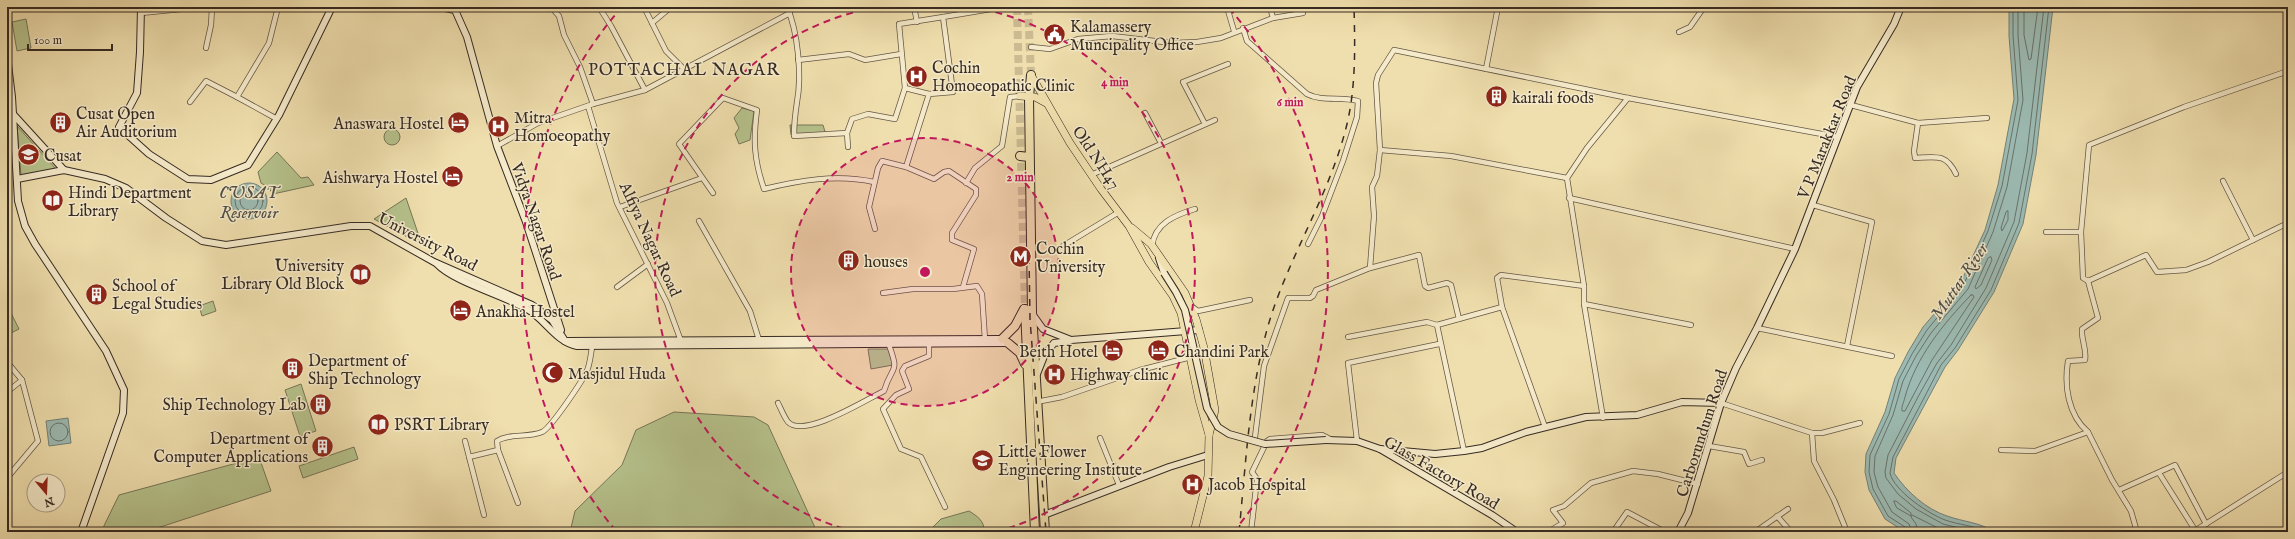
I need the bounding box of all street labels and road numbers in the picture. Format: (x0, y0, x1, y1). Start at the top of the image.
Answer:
street label: V P Marakkar Road (1794, 73, 1862, 203)
street label: Old NH47 (1067, 123, 1124, 194)
street label: Vidya Nagar Road (505, 159, 565, 283)
street label: Alfiya Nagar Road (613, 178, 685, 301)
street label: University Road (374, 209, 481, 277)
street label: Carborundum Road (1673, 367, 1733, 500)
street label: Glass Factory Road (1380, 433, 1503, 515)

